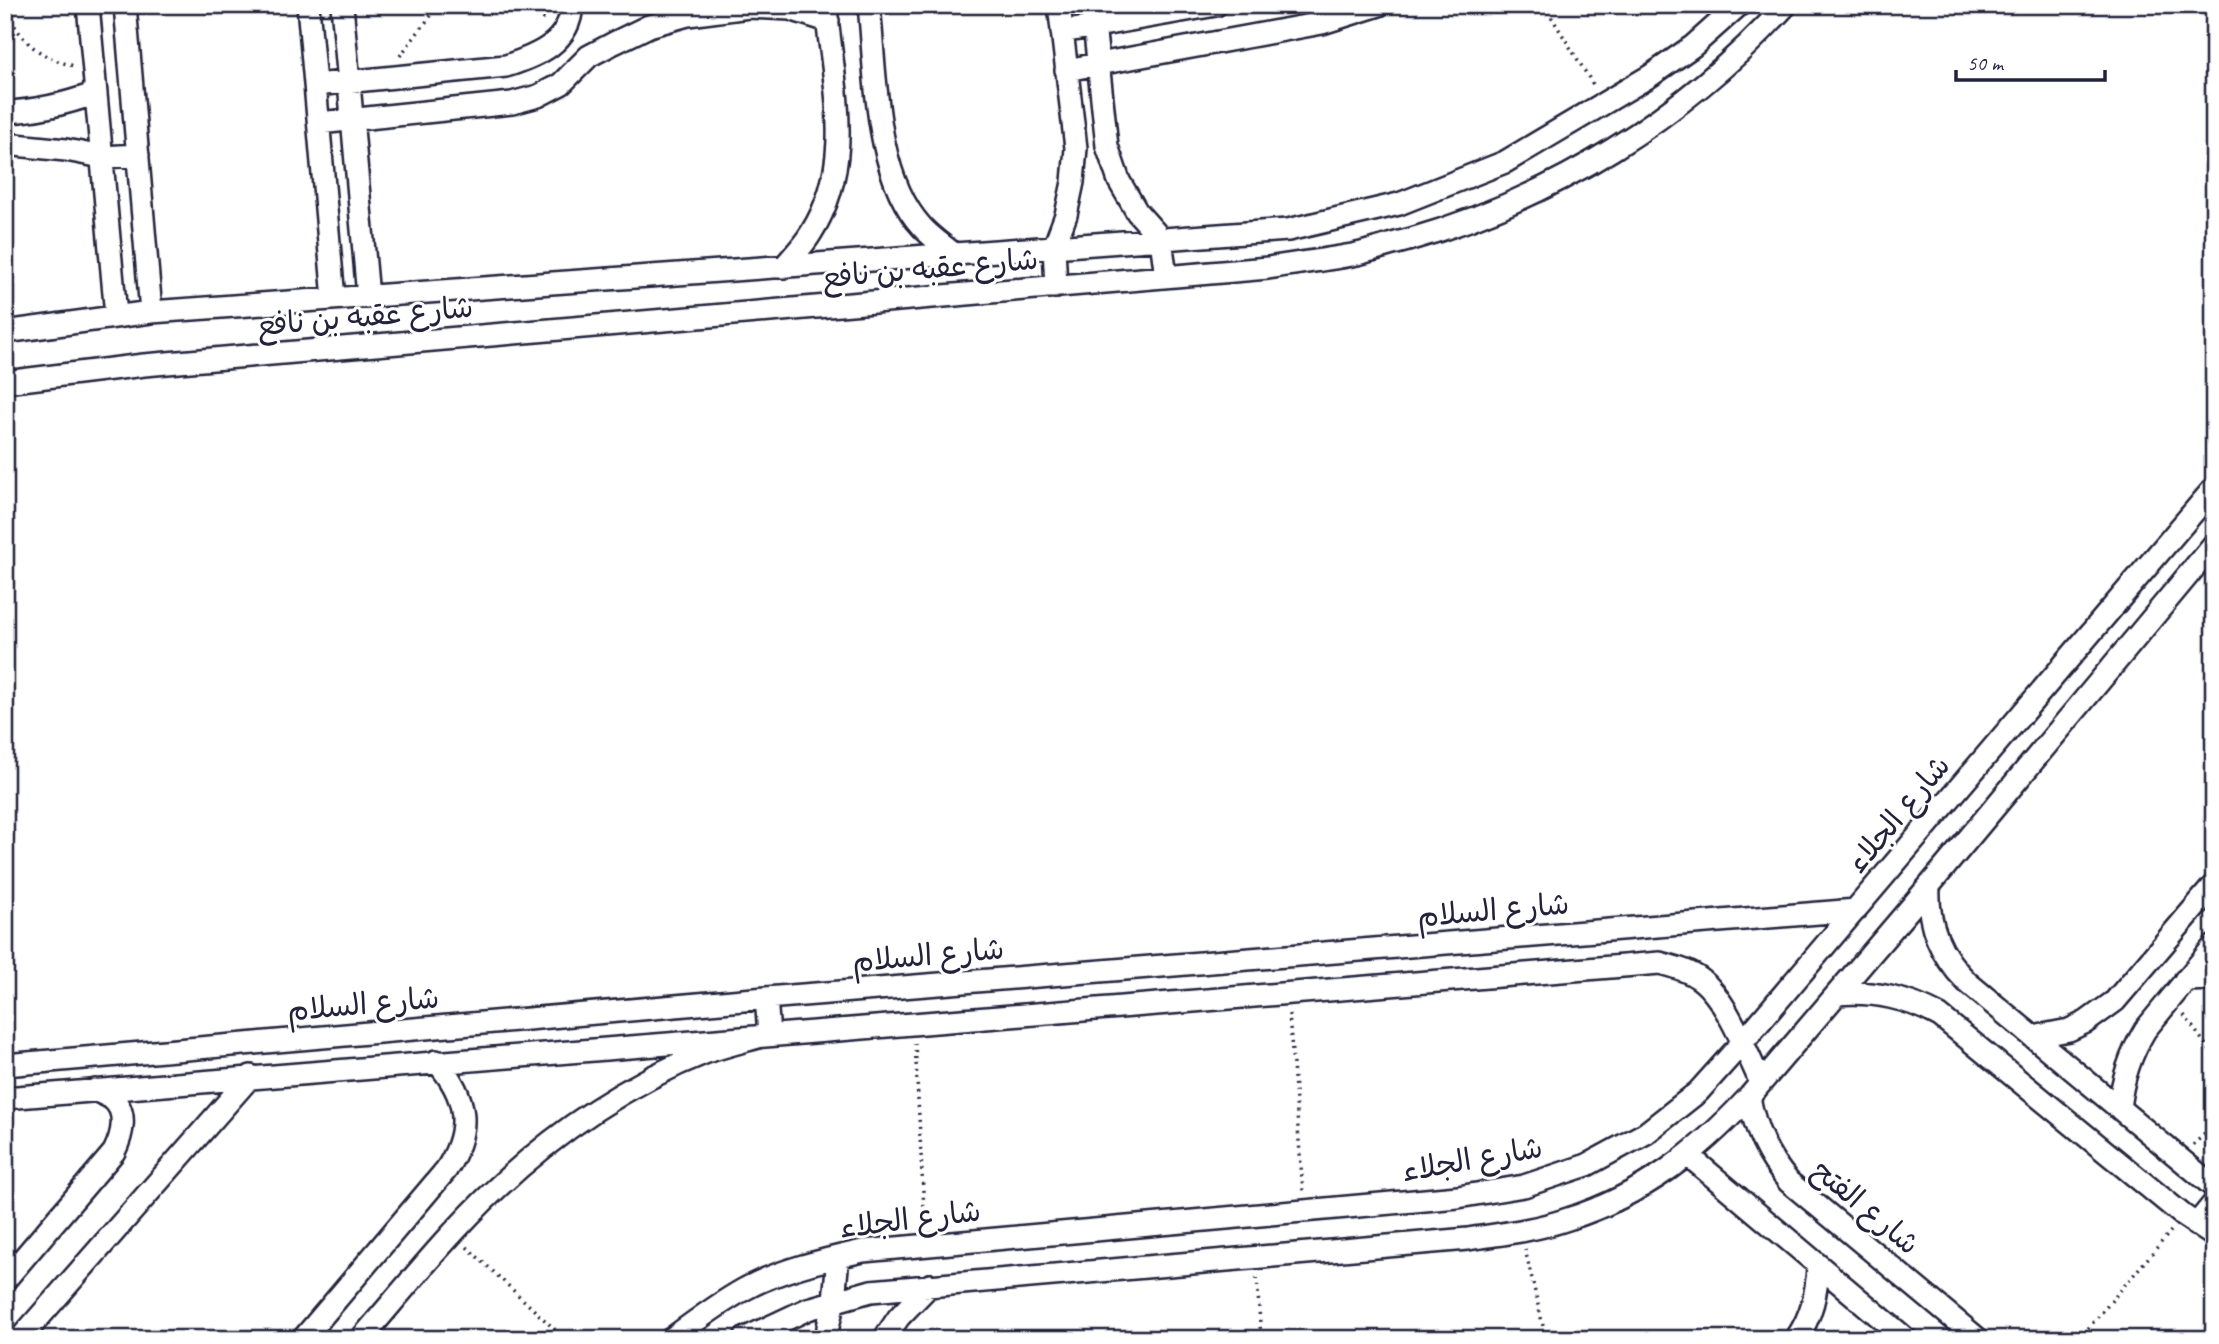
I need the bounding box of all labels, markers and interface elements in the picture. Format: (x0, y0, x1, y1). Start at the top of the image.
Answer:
scale bar (1956, 38, 2105, 82)
text: 50 m (1967, 50, 2005, 76)
street label: شارع عقبه بن نافع (820, 240, 1040, 299)
street label: شارع عقبه بن نافع (255, 288, 475, 347)
street label: شارع الجلاء (1838, 747, 1960, 882)
street label: شارع السلام (1415, 884, 1571, 939)
street label: شارع السلام (850, 929, 1006, 984)
street label: شارع السلام (285, 978, 441, 1033)
street label: شارع الجلاء (1399, 1128, 1546, 1192)
street label: شارع الفتح (1803, 1151, 1927, 1264)
street label: شارع الجلاء (837, 1191, 983, 1249)

